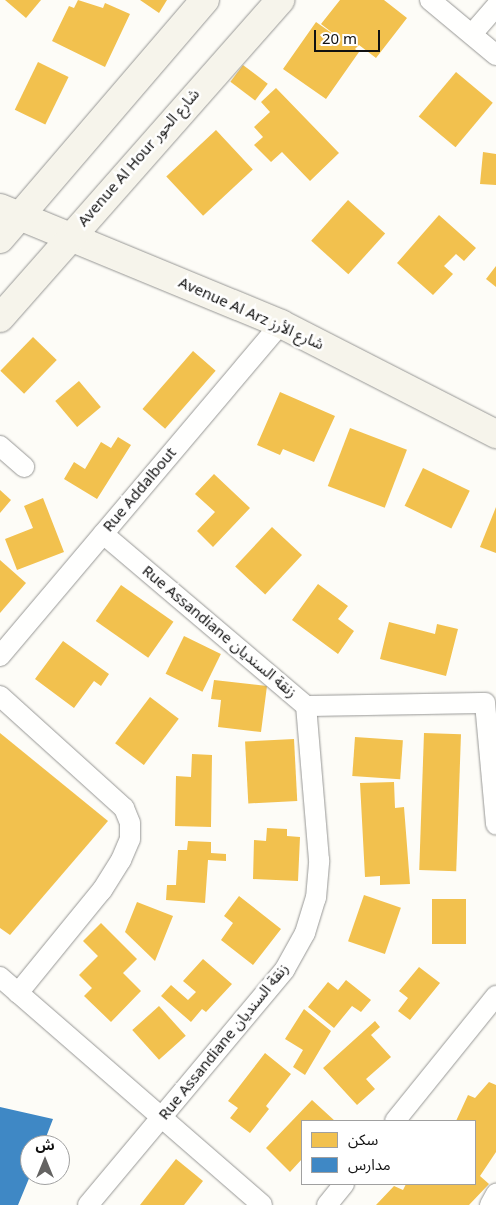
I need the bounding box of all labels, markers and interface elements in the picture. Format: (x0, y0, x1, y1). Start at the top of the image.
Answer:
scale bar (316, 20, 382, 52)
text: 20 m (322, 23, 357, 55)
street label: Avenue Al Hour شارع الحور (74, 86, 204, 230)
street label: Avenue Al Arz شارع الأرز (176, 274, 326, 354)
street label: Rue Addalbout (100, 444, 180, 536)
street label: Rue Assandiane زنقة السنديان (138, 562, 300, 702)
street label: Rue Assandiane زنقة السنديان (155, 960, 293, 1124)
legend (301, 1120, 476, 1185)
text: سكن (348, 1124, 378, 1156)
text: ش (35, 1131, 55, 1160)
north arrow (20, 1135, 70, 1185)
text: مدارس (348, 1149, 391, 1181)

